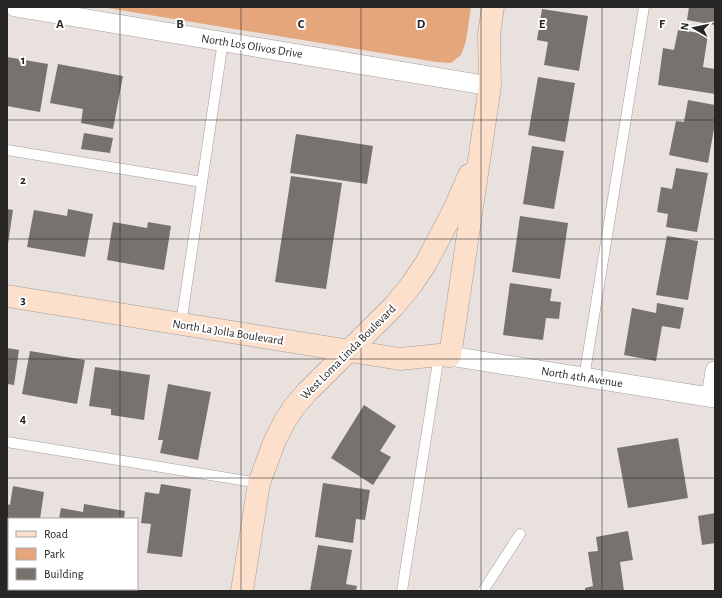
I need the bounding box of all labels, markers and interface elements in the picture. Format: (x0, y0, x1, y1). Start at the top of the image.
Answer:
north arrow (674, 8, 714, 48)
text: A (56, 18, 64, 31)
text: B (176, 18, 184, 31)
text: C (298, 18, 305, 31)
text: D (417, 18, 426, 31)
text: E (539, 18, 546, 31)
text: F (659, 18, 666, 31)
text: N (679, 22, 691, 31)
street label: North Los Olivos Drive (200, 32, 304, 60)
text: 1 (21, 54, 25, 67)
text: 2 (20, 174, 26, 187)
text: 3 (20, 294, 26, 307)
street label: West Loma Linda Boulevard (298, 302, 398, 402)
street label: North La Jolla Boulevard (172, 317, 284, 347)
street label: North 4th Avenue (540, 365, 624, 389)
text: 4 (20, 413, 27, 426)
legend (8, 518, 138, 590)
text: Road (44, 528, 68, 540)
text: Park (44, 548, 65, 560)
text: Building (44, 568, 84, 580)

